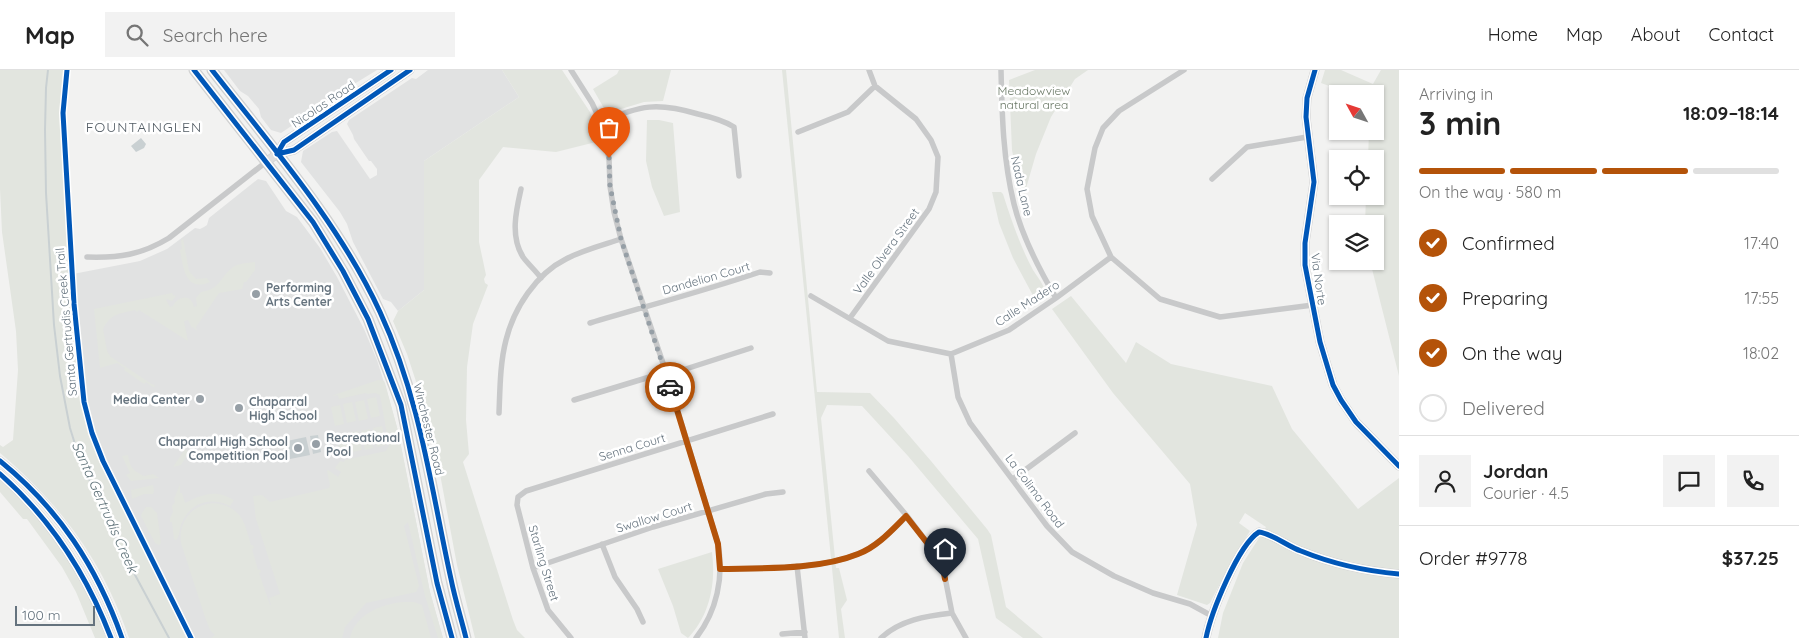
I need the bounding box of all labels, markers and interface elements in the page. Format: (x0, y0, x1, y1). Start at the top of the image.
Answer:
search box (105, 12, 455, 57)
text: Map (25, 20, 75, 50)
icon: search (123, 21, 151, 49)
text: Search here (163, 23, 268, 47)
text: Home (1488, 23, 1538, 46)
text: Map (1566, 23, 1603, 46)
text: About (1631, 23, 1681, 46)
text: Contact (1709, 23, 1774, 46)
street label: Nicolas Road (288, 77, 358, 131)
park label: Meadowview natural area (998, 83, 1070, 112)
text: Arriving in (1419, 84, 1493, 104)
north arrow (1329, 85, 1384, 140)
map controls (1329, 85, 1384, 270)
text: 18:09–18:14 (1683, 101, 1779, 125)
text: 3 min (1419, 103, 1501, 143)
pin (588, 107, 630, 158)
icon: bag (595, 114, 623, 142)
district label: FOUNTAINGLEN (86, 118, 202, 136)
button: locate (1329, 150, 1384, 205)
street label: Nada Lane (1008, 154, 1036, 218)
text: On the way · 580 m (1419, 182, 1561, 202)
street label: Valle Olvera Street (850, 205, 922, 297)
button: layers (1329, 215, 1384, 270)
icon: check (1419, 229, 1447, 257)
text: Confirmed (1462, 231, 1555, 255)
text: 17:40 (1744, 233, 1779, 253)
street label: Santa Gertrudis Creek Trail (52, 247, 80, 397)
street label: Via Norte (1308, 252, 1330, 306)
street label: Dandelion Court (661, 258, 751, 298)
street label: Calle Madero (992, 277, 1062, 329)
place label: Performing Arts Center (266, 280, 332, 309)
icon: check (1419, 284, 1447, 312)
text: Preparing (1462, 286, 1548, 310)
marker: Performing Arts Center (250, 288, 262, 300)
text: 17:55 (1744, 288, 1779, 308)
icon: check (1419, 339, 1447, 367)
text: On the way (1462, 341, 1563, 365)
text: 18:02 (1743, 343, 1779, 363)
courier (645, 362, 695, 412)
icon: car (656, 373, 684, 401)
street label: Winchester Road (410, 381, 448, 477)
place label: Media Center (113, 392, 190, 407)
marker: Media Center (194, 393, 206, 405)
place label: Chaparral High School (249, 394, 317, 423)
text: Delivered (1462, 396, 1545, 420)
marker: Chaparral High School (233, 402, 245, 414)
place label: Recreational Pool (326, 430, 400, 459)
street label: Senna Court (597, 430, 667, 464)
place label: Chaparral High School Competition Pool (158, 434, 288, 463)
water label: Santa Gertrudis Creek (68, 438, 143, 577)
marker: Recreational Pool (310, 438, 322, 450)
marker: Chaparral High School Competition Pool (292, 442, 304, 454)
street label: La Colima Road (1002, 451, 1068, 531)
button: person (1419, 455, 1471, 507)
button: chat (1663, 455, 1715, 507)
button: phone (1727, 455, 1779, 507)
text: Jordan (1483, 459, 1548, 483)
text: Courier · 4.5 (1483, 483, 1569, 503)
street label: Swallow Court (614, 498, 694, 536)
street label: Starling Street (525, 523, 563, 603)
pin (924, 528, 966, 579)
icon: home (931, 535, 959, 563)
text: Order #9778 (1419, 546, 1527, 570)
text: $37.25 (1722, 546, 1779, 570)
scale bar (15, 603, 95, 626)
text: 100 m (22, 606, 60, 624)

